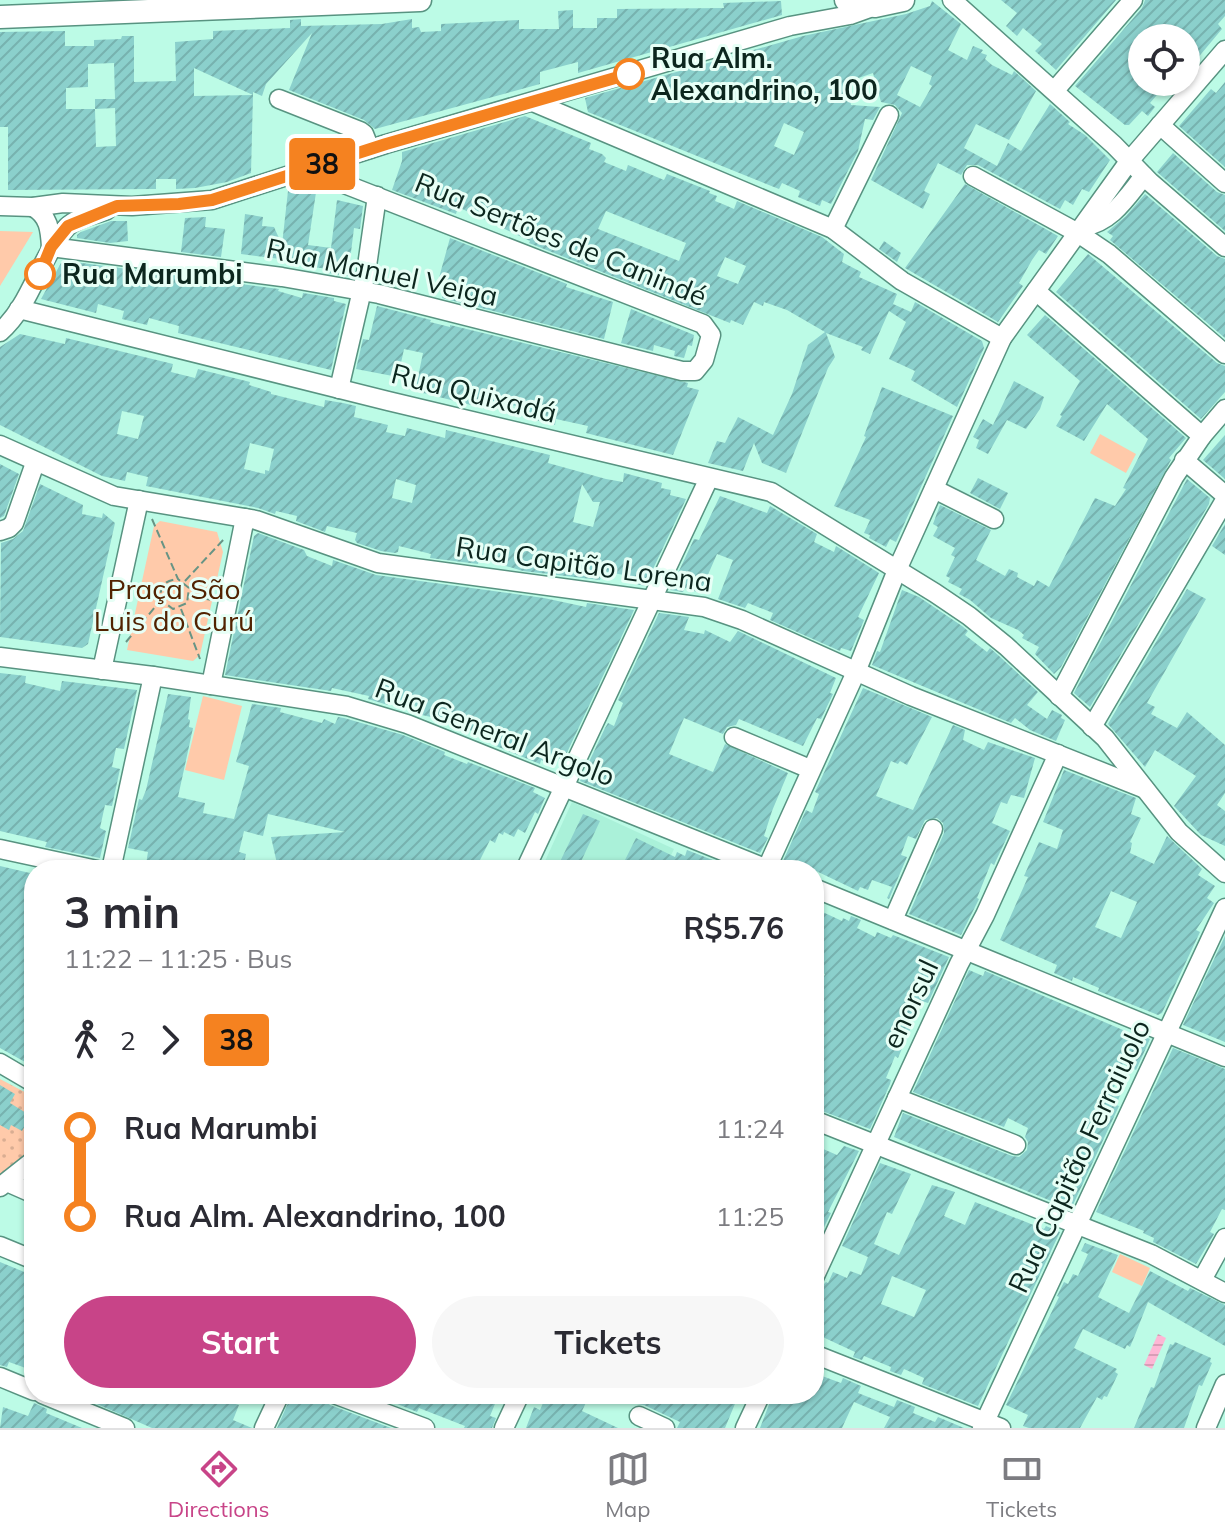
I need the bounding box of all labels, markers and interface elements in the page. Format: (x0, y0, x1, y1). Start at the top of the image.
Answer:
map controls (1128, 24, 1200, 96)
button: locate (1128, 24, 1200, 96)
place label: Rua Alm. Alexandrino, 100 (651, 40, 878, 107)
marker: Rua Alm. Alexandrino, 100 (614, 59, 644, 89)
line badge: 38 (286, 138, 358, 190)
text: 38 (305, 146, 339, 181)
street label: Rua Sertões de Canindé (410, 164, 712, 313)
street label: Rua Manuel Veiga (263, 230, 501, 313)
place label: Rua Marumbi (62, 256, 243, 291)
marker: Rua Marumbi (25, 259, 55, 289)
street label: Rua Quixadá (388, 355, 561, 430)
street label: Rua Capitão Lorena (454, 528, 714, 599)
park label: Praça São Luis do Curú (94, 571, 254, 638)
street label: Rua General Argolo (370, 670, 620, 793)
text: 3 min (64, 884, 180, 939)
text: R$5.76 (684, 909, 784, 947)
text: 11:22 – 11:25 · Bus (64, 942, 293, 975)
street label: enorsul (874, 954, 945, 1054)
street label: Rua Capitão Ferraiuolo (1000, 1014, 1157, 1298)
icon: walk (64, 1018, 108, 1062)
icon: forward (148, 1018, 192, 1062)
text: 38 (220, 1022, 253, 1057)
text: 2 (120, 1024, 136, 1057)
text: Rua Marumbi (124, 1109, 318, 1147)
text: 11:24 (716, 1112, 784, 1145)
text: Rua Alm. Alexandrino, 100 (124, 1197, 506, 1235)
text: 11:25 (716, 1200, 784, 1233)
button: Start (64, 1296, 416, 1388)
button: Tickets (432, 1296, 784, 1388)
tab: Directions (168, 1447, 270, 1523)
tab: Map (605, 1447, 650, 1523)
tab: Tickets (986, 1447, 1057, 1523)

